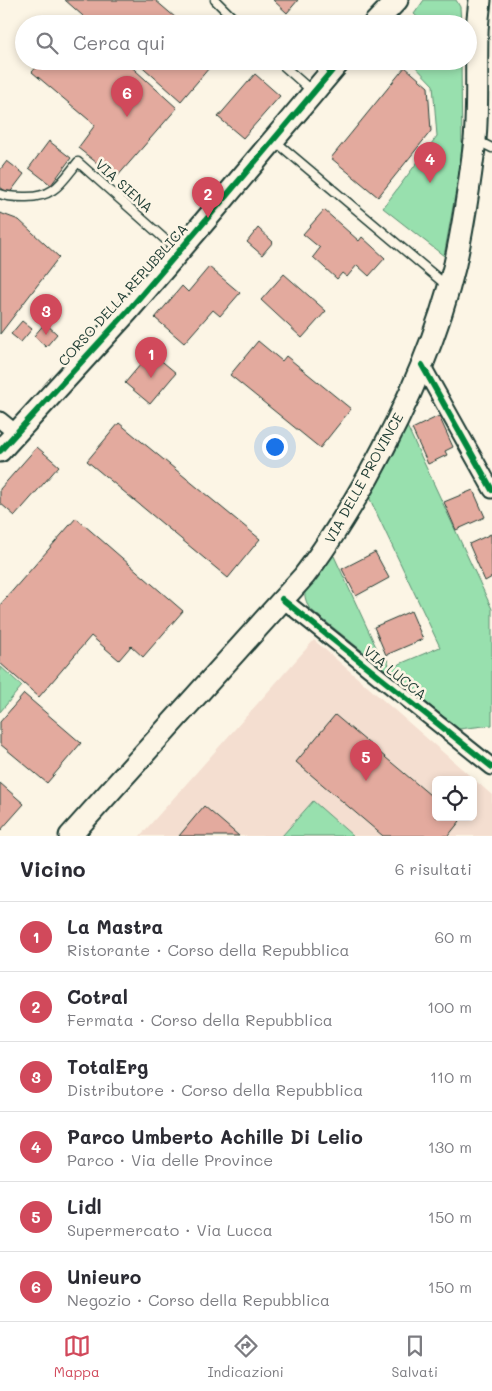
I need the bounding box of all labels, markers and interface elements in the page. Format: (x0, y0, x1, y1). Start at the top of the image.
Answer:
search box (15, 15, 477, 70)
icon: search (33, 29, 61, 57)
text: Cerca qui (73, 30, 165, 55)
pin: 6 (111, 76, 143, 117)
pin: 4 (414, 142, 446, 183)
street label: VIA SIENA (91, 155, 157, 217)
pin: 2 (192, 177, 224, 218)
street label: CORSO DELLA REPUBBLICA (54, 219, 192, 370)
pin: 3 (30, 294, 62, 335)
pin: 1 (135, 337, 167, 378)
street label: VIA DELLE PROVINCE (320, 409, 407, 546)
your location (262, 434, 288, 460)
street label: VIA LUCCA (360, 641, 431, 704)
pin: 5 (350, 740, 382, 781)
map controls (432, 776, 477, 821)
button: locate (432, 776, 477, 821)
text: Vicino (20, 855, 85, 882)
text: 6 risultati (395, 858, 472, 879)
text: La Mastra (67, 914, 163, 939)
text: 1 (32, 926, 40, 947)
text: 60 m (435, 926, 472, 947)
text: Ristorante · Corso della Repubblica (67, 939, 349, 960)
text: Cotral (67, 984, 128, 1009)
text: 2 (32, 996, 40, 1017)
text: 100 m (427, 996, 472, 1017)
text: Fermata · Corso della Repubblica (67, 1009, 333, 1030)
text: TotalErg (67, 1054, 148, 1079)
text: 3 (31, 1066, 41, 1087)
text: 110 m (430, 1066, 472, 1087)
text: Distributore · Corso della Repubblica (67, 1079, 363, 1100)
text: Parco Umberto Achille Di Lelio (67, 1124, 363, 1149)
text: 4 (31, 1136, 41, 1157)
text: 130 m (428, 1136, 472, 1157)
text: Parco · Via delle Province (67, 1149, 273, 1170)
text: Lidl (67, 1194, 102, 1219)
text: 5 (31, 1206, 41, 1227)
text: 150 m (428, 1206, 472, 1227)
text: Supermercato · Via Lucca (67, 1219, 273, 1240)
text: Unieuro (67, 1264, 141, 1289)
text: 6 (31, 1276, 41, 1297)
text: 150 m (428, 1276, 472, 1297)
text: Negozio · Corso della Repubblica (67, 1289, 330, 1310)
tab: Mappa (54, 1332, 100, 1381)
tab: Indicazioni (207, 1332, 284, 1381)
tab: Salvati (391, 1332, 438, 1381)

